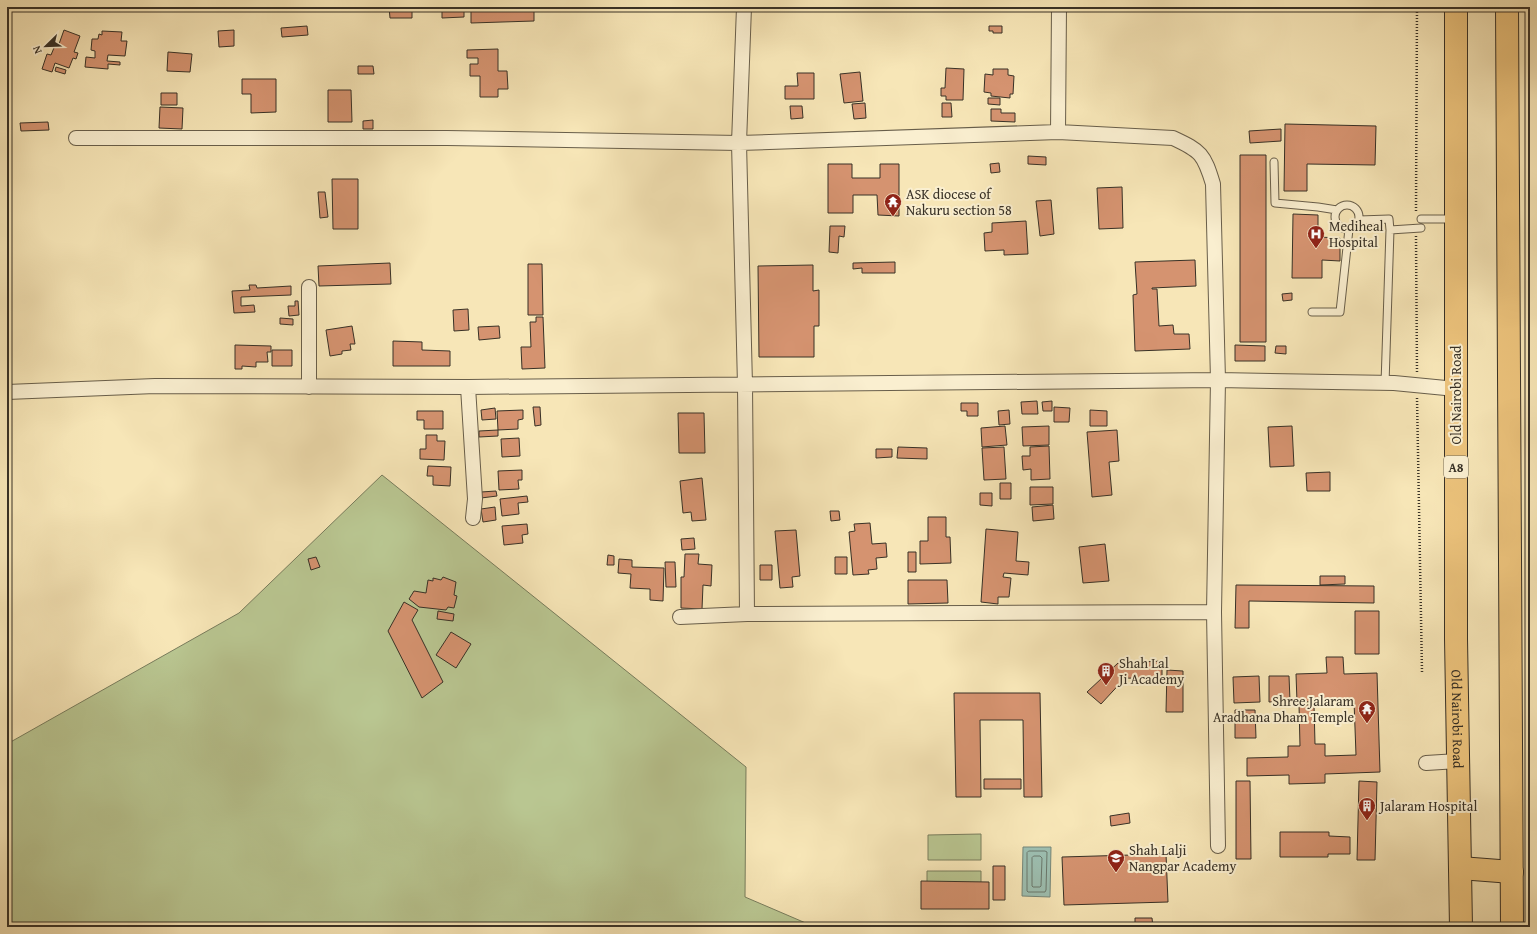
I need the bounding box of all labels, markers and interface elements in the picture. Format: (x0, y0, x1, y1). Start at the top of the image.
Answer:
north arrow (26, 26, 66, 66)
text: N (28, 43, 46, 56)
place label: ASK diocese of Nakuru section 58 (906, 184, 1012, 220)
temple icon: ASK diocese of Nakuru section 58 (883, 192, 903, 217)
place label: Mediheal Hospital (1329, 216, 1383, 252)
hospital icon: Mediheal Hospital (1306, 224, 1326, 249)
street label: Old Nairobi Road (1446, 345, 1466, 444)
road number: A8 (1444, 456, 1468, 478)
place label: Shah Lal Ji Academy (1117, 653, 1184, 689)
building icon: Shah Lal Ji Academy (1096, 661, 1116, 686)
street label: Old Nairobi Road (1447, 669, 1468, 769)
place label: Shree Jalaram Aradhana Dham Temple (1213, 691, 1355, 727)
temple icon: Shree Jalaram Aradhana Dham Temple (1357, 699, 1377, 724)
building icon: Jalaram Hospital (1357, 796, 1377, 821)
place label: Jalaram Hospital (1378, 796, 1477, 816)
place label: Shah Lalji Nangpar Academy (1129, 840, 1236, 876)
school or university icon: Shah Lalji Nangpar Academy (1106, 848, 1126, 873)

